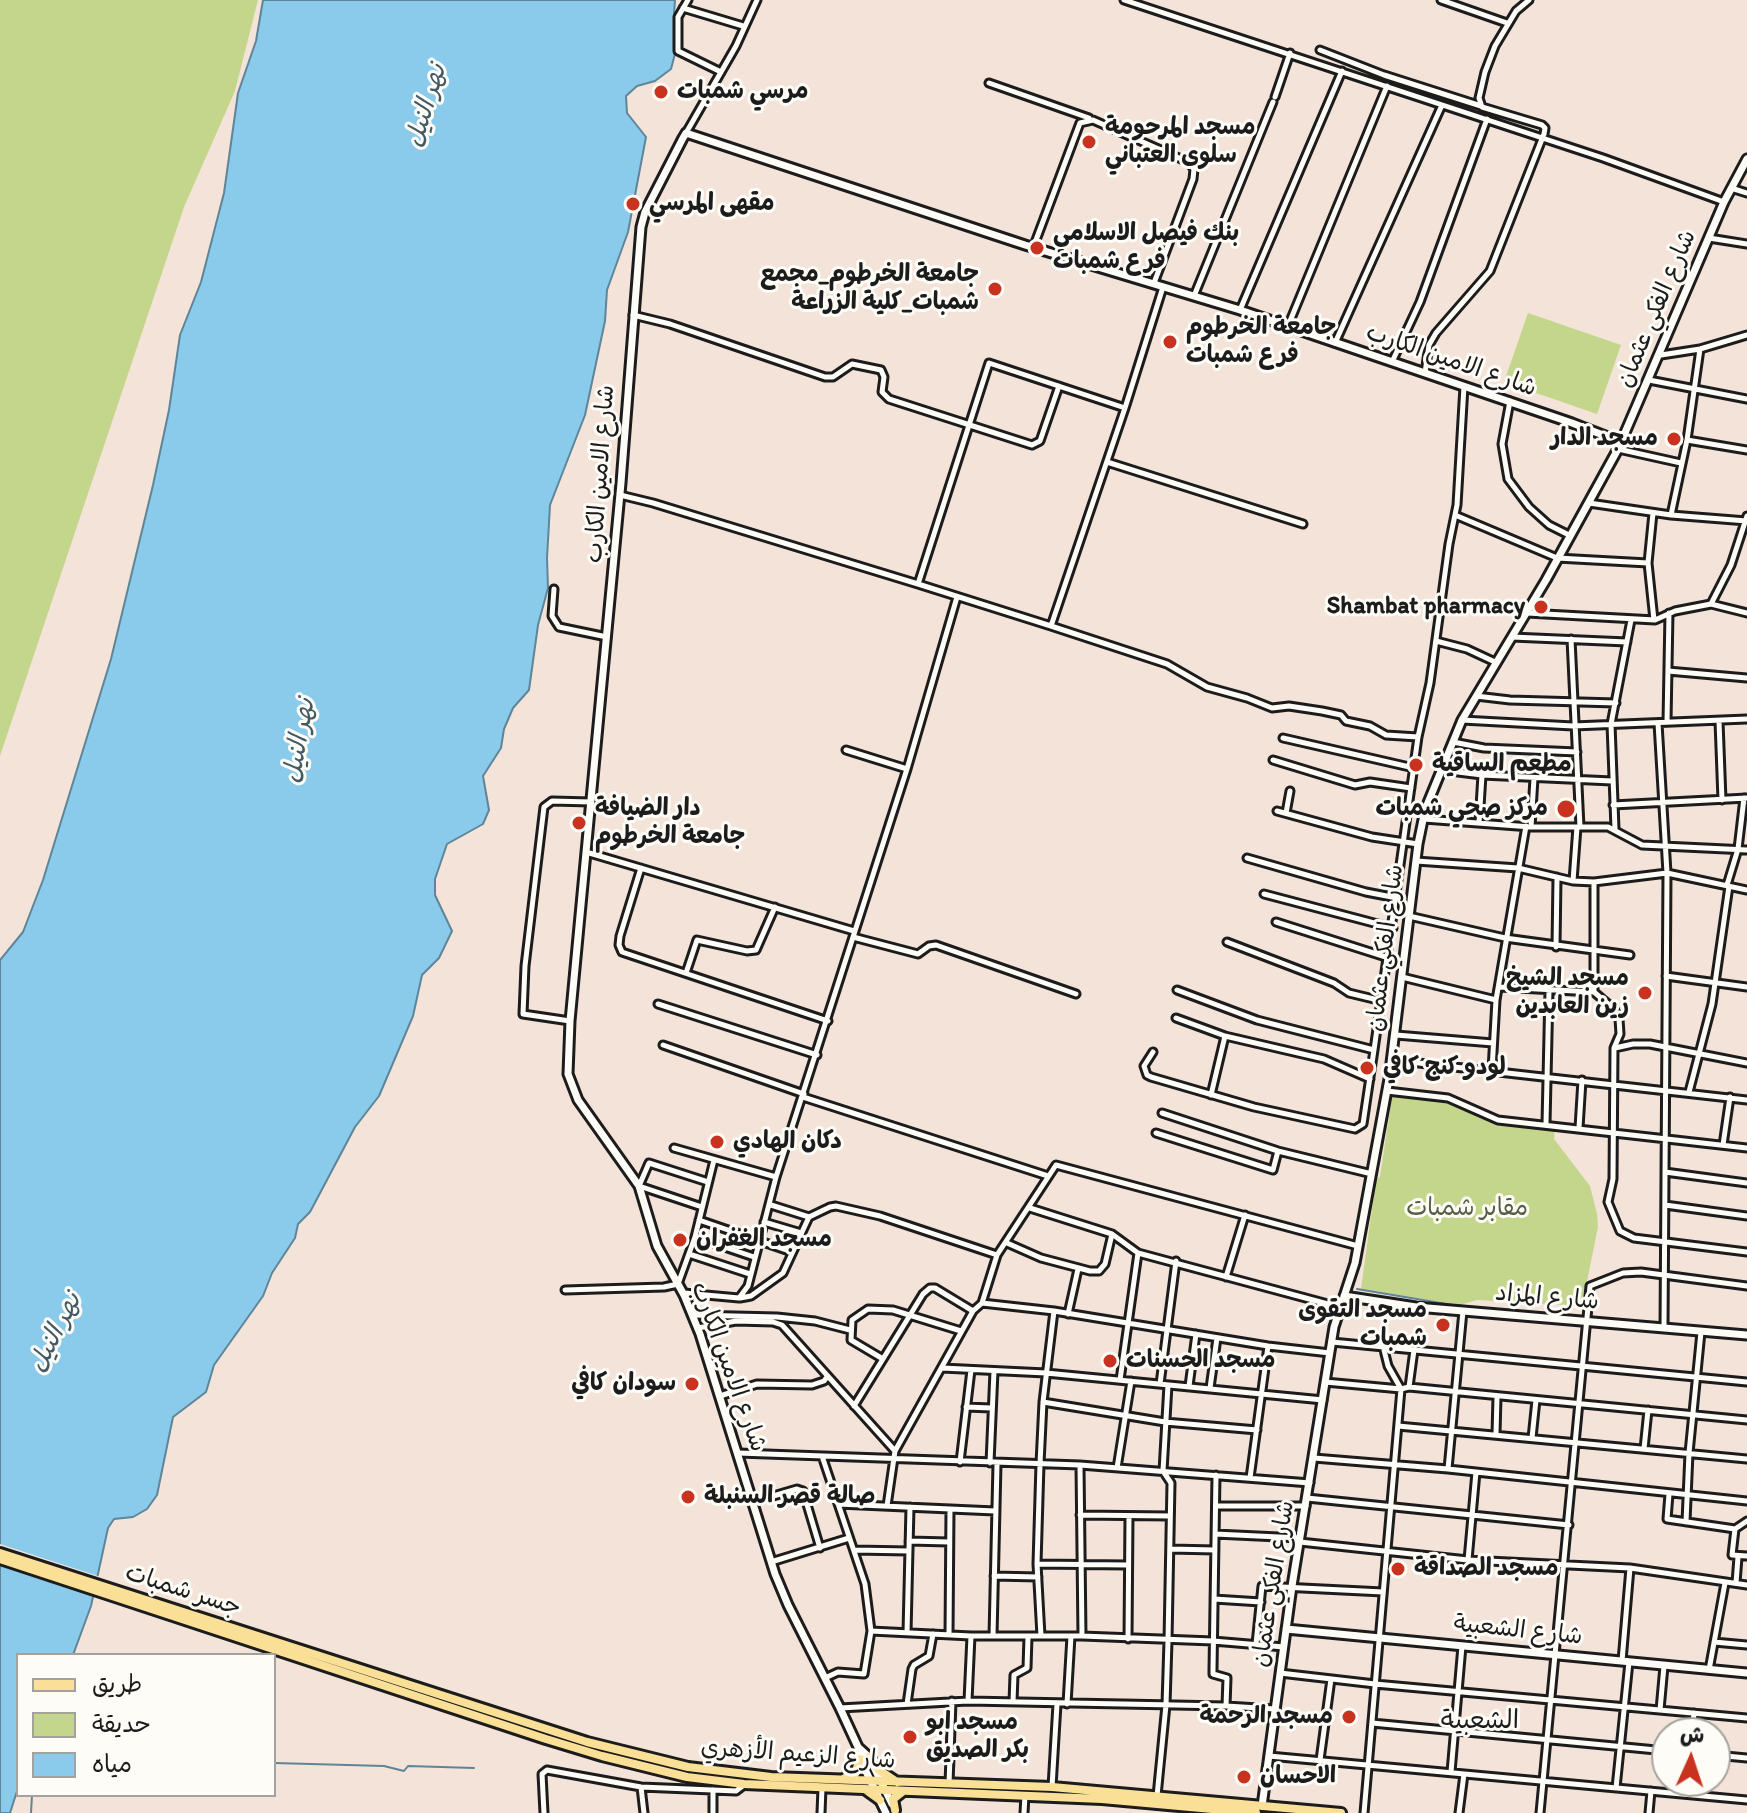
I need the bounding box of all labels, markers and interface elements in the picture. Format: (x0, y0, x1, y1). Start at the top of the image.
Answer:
water label: نهر النيل (400, 61, 454, 151)
place label: مرسي شمبات (677, 78, 808, 106)
marker: مرسي شمبات (652, 83, 670, 101)
place label: مسجد المرحومة سلوى العتباني (1105, 114, 1256, 170)
marker: مسجد المرحومة سلوى العتباني (1080, 133, 1098, 151)
place label: مقهى المرسي (649, 190, 774, 218)
marker: مقهى المرسي (624, 195, 642, 213)
place label: بنك فيصل الاسلامي فرع شمبات (1053, 220, 1239, 276)
street label: شارع الفكي عثمان (1611, 226, 1703, 392)
marker: بنك فيصل الاسلامي فرع شمبات (1028, 239, 1046, 257)
place label: جامعة الخرطوم_مجمع شمبات_كلية الزراعة (760, 261, 979, 317)
marker: جامعة الخرطوم_مجمع شمبات_كلية الزراعة (986, 280, 1004, 298)
place label: جامعة الخرطوم فرع شمبات (1186, 314, 1336, 370)
street label: شارع الامين الكارب (1362, 318, 1540, 404)
marker: جامعة الخرطوم فرع شمبات (1161, 333, 1179, 351)
street label: شارع الامين الكارب (580, 384, 622, 564)
place label: مسجد الدار (1551, 425, 1658, 453)
marker: مسجد الدار (1665, 430, 1683, 448)
place label: Shambat pharmacy (1327, 593, 1525, 621)
marker: Shambat pharmacy (1532, 598, 1550, 616)
water label: نهر النيل (277, 696, 323, 786)
place label: مطعم الساقية (1432, 751, 1572, 779)
marker: مطعم الساقية (1407, 756, 1425, 774)
place label: دار الضيافة جامعة الخرطوم (595, 795, 745, 851)
place label: مركز صحي شمبات (1375, 795, 1548, 823)
marker: مركز صحي شمبات (1555, 798, 1577, 820)
marker: دار الضيافة جامعة الخرطوم (570, 814, 588, 832)
street label: شارع الفكي عثمان (1361, 863, 1411, 1033)
place label: مسجد الشيخ زين العابدين (1506, 965, 1629, 1021)
marker: مسجد الشيخ زين العابدين (1636, 984, 1654, 1002)
place label: لودو كنج كافي (1383, 1054, 1506, 1082)
marker: لودو كنج كافي (1358, 1059, 1376, 1077)
place label: دكان الهادي (733, 1128, 842, 1156)
marker: دكان الهادي (708, 1133, 726, 1151)
park label: مقابر شمبات (1406, 1195, 1528, 1223)
place label: مسجد الغفران (696, 1226, 832, 1254)
marker: مسجد الغفران (671, 1231, 689, 1249)
street label: شارع الامين الكارب (684, 1278, 772, 1456)
street label: شارع المزاد (1494, 1279, 1600, 1317)
water label: نهر النيل (23, 1288, 89, 1378)
place label: مسجد التقوى شمبات (1298, 1297, 1427, 1353)
marker: مسجد التقوى شمبات (1434, 1316, 1452, 1334)
place label: مسجد الحسنات (1126, 1347, 1276, 1375)
marker: مسجد الحسنات (1101, 1352, 1119, 1370)
place label: سودان كافي (571, 1370, 676, 1398)
marker: سودان كافي (683, 1375, 701, 1393)
place label: صالة قصر السنبلة (704, 1483, 875, 1511)
marker: صالة قصر السنبلة (679, 1488, 697, 1506)
street label: شارع الفكي عثمان (1247, 1499, 1301, 1669)
place label: مسجد الصداقة (1414, 1555, 1559, 1583)
street label: جسر شمبات (122, 1559, 244, 1623)
marker: مسجد الصداقة (1389, 1560, 1407, 1578)
street label: شارع الشعبية (1452, 1610, 1584, 1652)
legend (16, 1653, 276, 1797)
text: طريق (92, 1669, 142, 1698)
place label: مسجد الرحمة (1200, 1703, 1333, 1731)
district label: الشعبية (1441, 1705, 1519, 1737)
marker: مسجد الرحمة (1340, 1708, 1358, 1726)
text: حديقة (92, 1709, 151, 1738)
place label: مسجد ابو بكر الصديق (926, 1709, 1029, 1765)
north arrow (1651, 1717, 1731, 1797)
text: ش (1679, 1720, 1705, 1749)
marker: مسجد ابو بكر الصديق (901, 1728, 919, 1746)
street label: شارع الزعيم الأزهري (700, 1734, 896, 1776)
text: مياه (92, 1749, 132, 1778)
place label: الاحسان (1260, 1763, 1336, 1791)
marker: الاحسان (1235, 1768, 1253, 1786)

